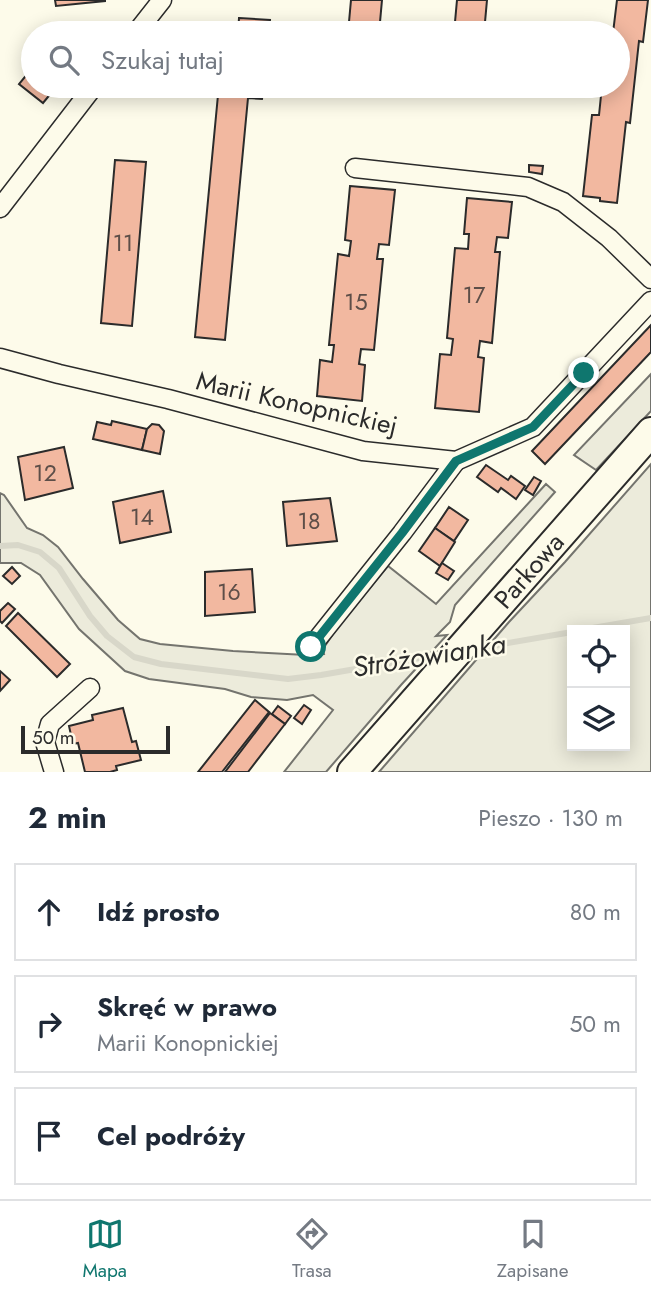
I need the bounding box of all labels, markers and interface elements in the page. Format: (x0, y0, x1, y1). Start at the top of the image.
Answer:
search box (21, 21, 630, 98)
icon: search (45, 41, 83, 79)
text: Szukaj tutaj (101, 41, 224, 79)
house number: 11 (113, 226, 133, 260)
house number: 17 (463, 278, 485, 312)
house number: 15 (344, 285, 368, 319)
route end (568, 357, 599, 388)
street label: Marii Konopnickiej (193, 361, 401, 445)
house number: 12 (33, 456, 57, 490)
house number: 14 (130, 500, 154, 534)
house number: 18 (298, 504, 320, 538)
street label: Parkowa (485, 524, 573, 617)
house number: 16 (217, 575, 241, 609)
water label: Stróżowianka (349, 623, 509, 688)
map controls (567, 625, 630, 751)
button: locate (567, 625, 630, 688)
route start (295, 631, 326, 662)
button: layers (567, 688, 630, 751)
scale bar (21, 723, 170, 755)
text: 50 m (32, 724, 75, 751)
text: 2 min (28, 796, 107, 839)
text: Pieszo · 130 m (478, 801, 623, 835)
icon: ahead (30, 893, 68, 931)
text: Idź prosto (97, 893, 220, 931)
text: 80 m (570, 895, 621, 929)
text: Skręć w prawo (97, 988, 277, 1026)
icon: right (30, 1005, 68, 1043)
text: 50 m (569, 1007, 621, 1041)
text: Marii Konopnickiej (97, 1026, 279, 1060)
icon: arrive (30, 1117, 68, 1155)
text: Cel podróży (97, 1117, 245, 1155)
tab: Mapa (82, 1215, 127, 1284)
tab: Trasa (292, 1215, 332, 1284)
tab: Zapisane (497, 1215, 568, 1284)

